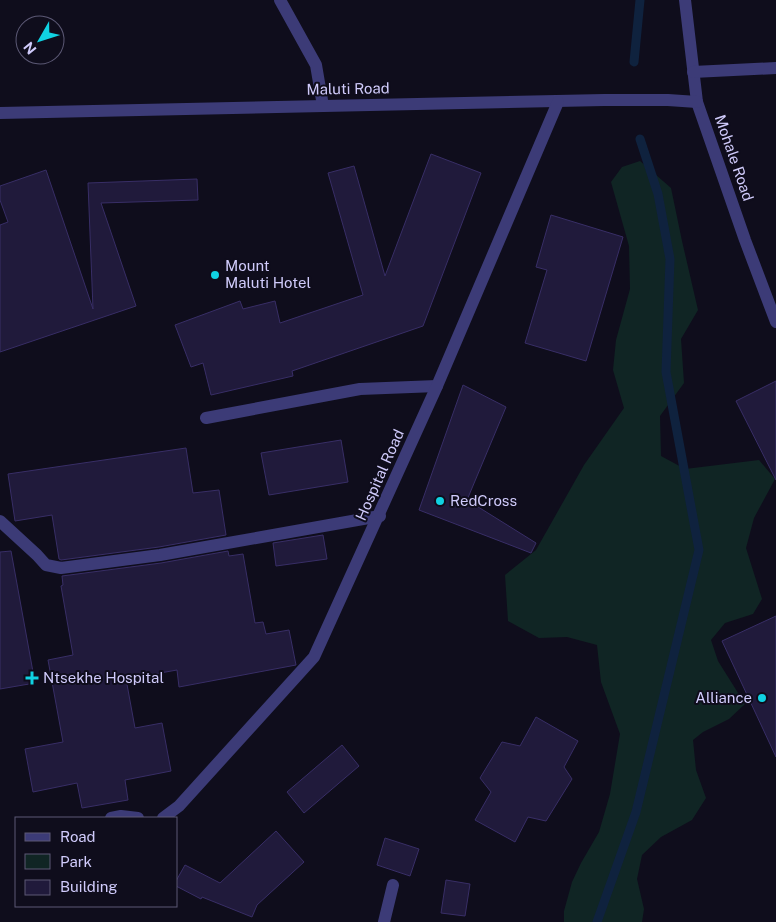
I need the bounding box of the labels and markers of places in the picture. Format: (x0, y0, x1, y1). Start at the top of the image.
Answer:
place label: Mount Maluti Hotel (225, 257, 311, 291)
marker: Mount Maluti Hotel (209, 269, 221, 281)
place label: RedCross (450, 492, 517, 509)
marker: RedCross (434, 495, 446, 507)
place label: Ntsekhe Hospital (43, 669, 164, 686)
marker: Ntsekhe Hospital (25, 671, 39, 685)
place label: Alliance (695, 689, 752, 706)
marker: Alliance (756, 692, 768, 704)

